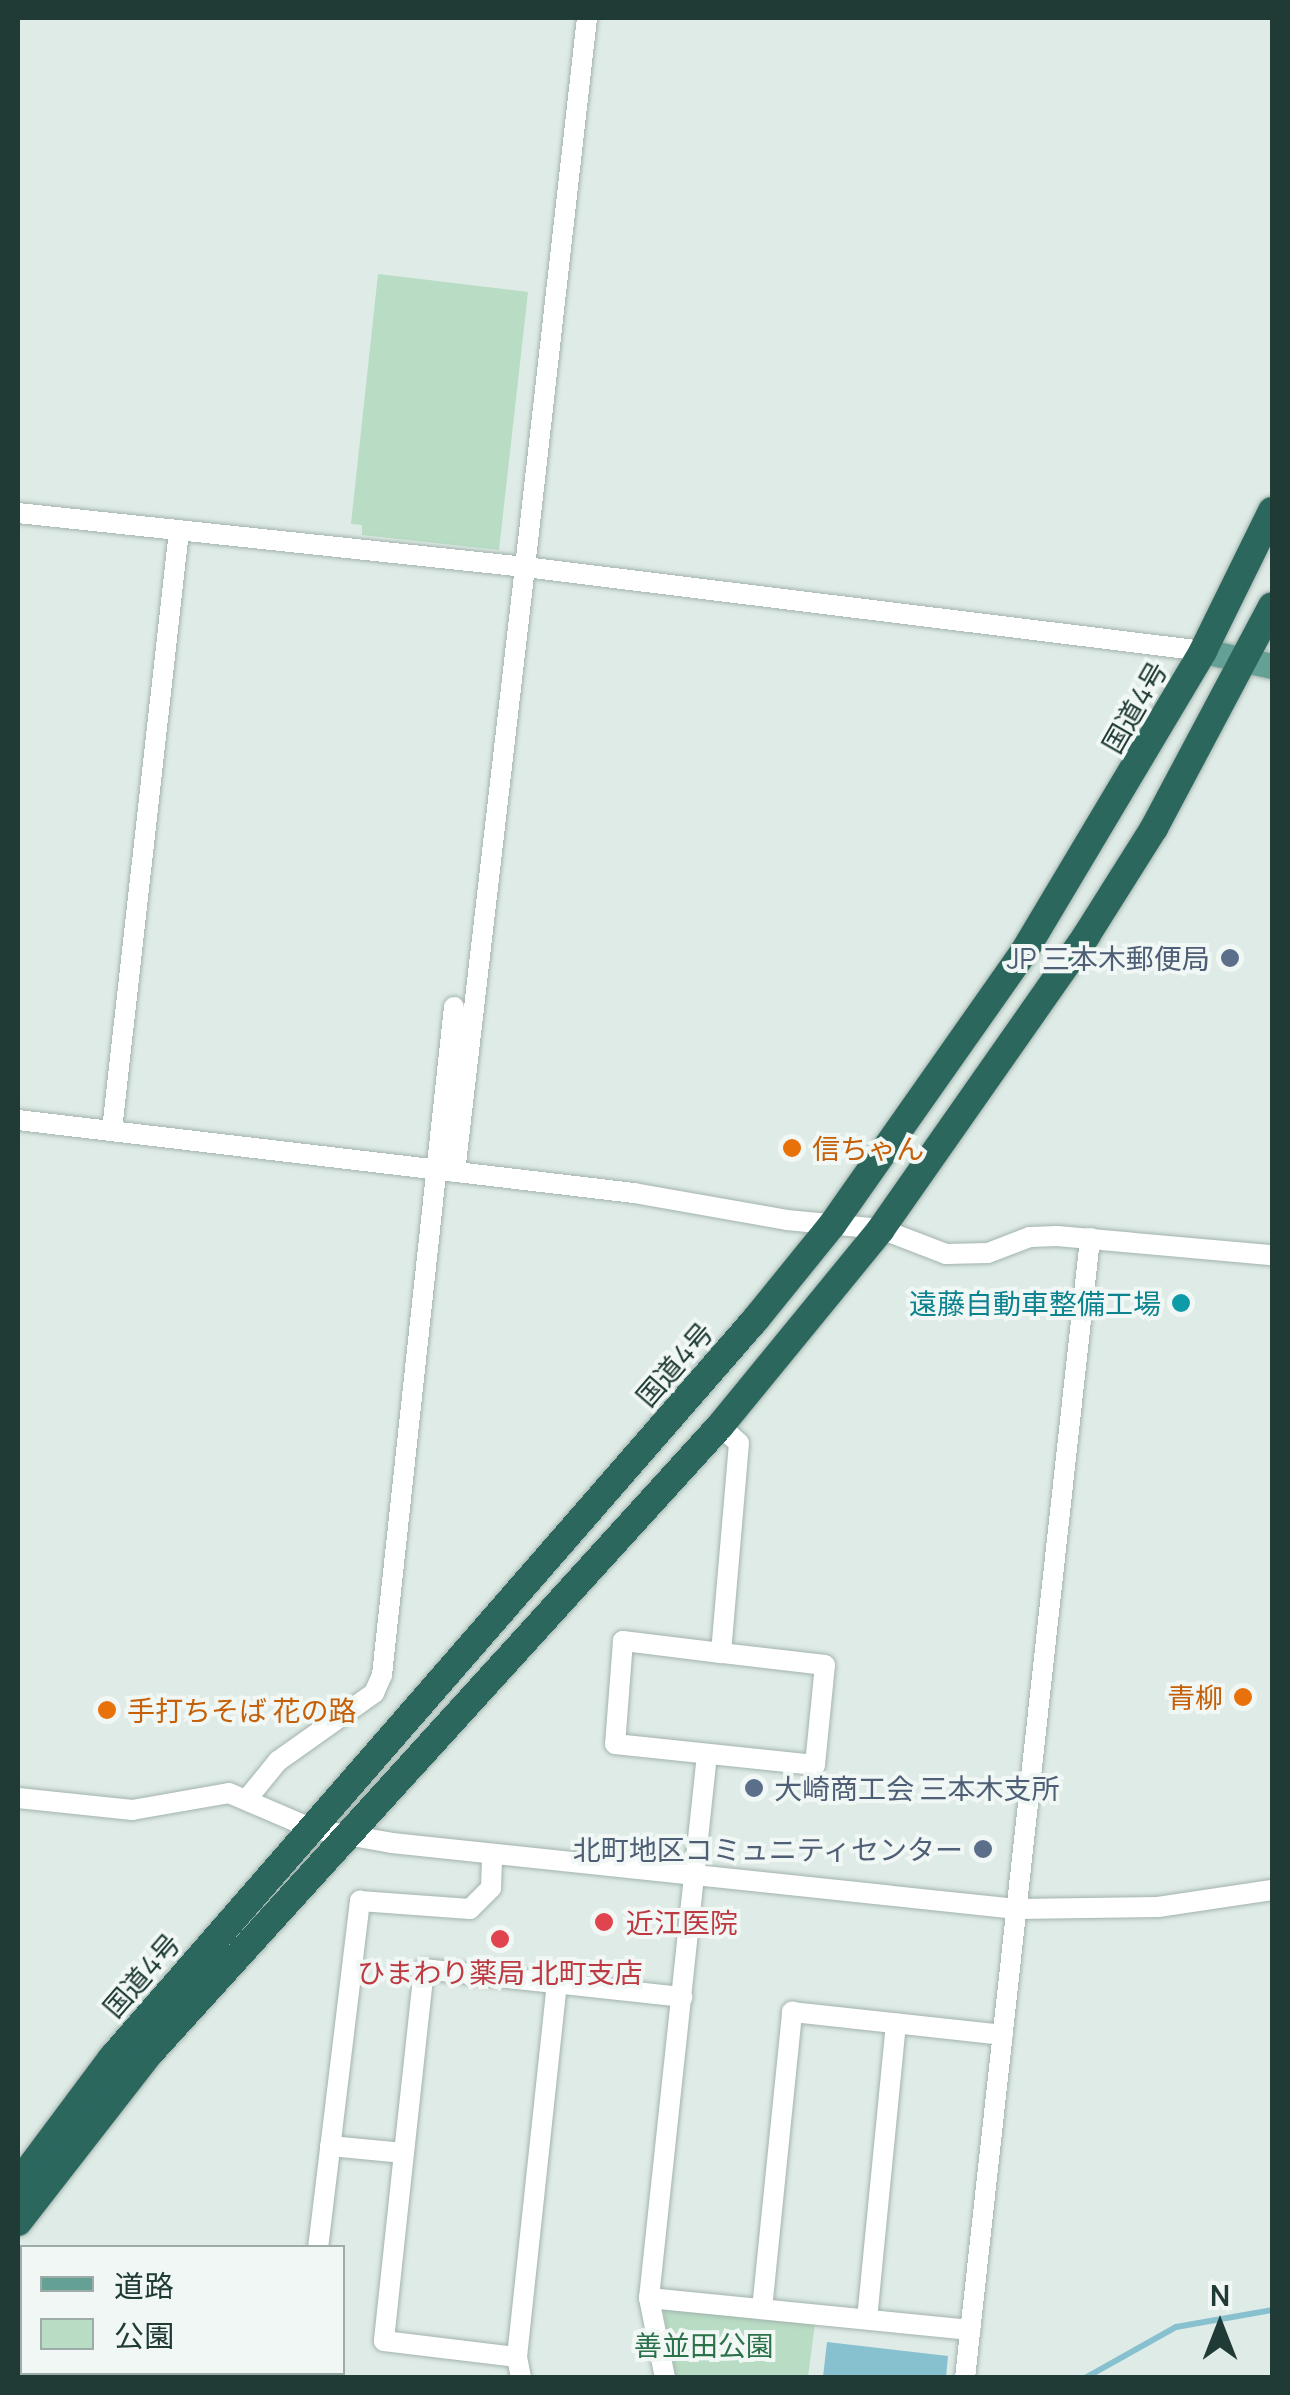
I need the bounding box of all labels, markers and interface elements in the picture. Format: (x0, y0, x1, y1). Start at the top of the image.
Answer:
street label: 国道4号 (1094, 655, 1174, 759)
place label: JP 三本木郵便局 (1007, 941, 1210, 975)
marker: JP 三本木郵便局 (1219, 947, 1241, 969)
place label: 信ちゃん (812, 1131, 924, 1165)
marker: 信ちゃん (781, 1137, 803, 1159)
place label: 遠藤自動車整備工場 (909, 1286, 1161, 1320)
marker: 遠藤自動車整備工場 (1170, 1292, 1192, 1314)
street label: 国道4号 (628, 1315, 720, 1413)
place label: 青柳 (1167, 1680, 1223, 1714)
marker: 青柳 (1232, 1686, 1254, 1708)
place label: 手打ちそば 花の路 (127, 1693, 357, 1727)
marker: 手打ちそば 花の路 (96, 1699, 118, 1721)
place label: 大崎商工会 三本木支所 (774, 1771, 1060, 1805)
marker: 大崎商工会 三本木支所 (743, 1777, 765, 1799)
place label: 北町地区コミュニティセンター (571, 1832, 963, 1866)
marker: 北町地区コミュニティセンター (972, 1838, 994, 1860)
place label: 近江医院 (626, 1905, 738, 1939)
marker: 近江医院 (591, 1909, 617, 1935)
street label: 国道4号 (95, 1926, 187, 2024)
marker: ひまわり薬局 北町支店 (489, 1928, 511, 1950)
place label: ひまわり薬局 北町支店 (357, 1955, 643, 1989)
legend (20, 2245, 345, 2375)
text: 道路 (114, 2265, 174, 2306)
north arrow (1170, 2275, 1270, 2375)
text: N (1210, 2276, 1230, 2314)
text: 公園 (114, 2315, 174, 2356)
park label: 善並田公園 (634, 2328, 774, 2362)

